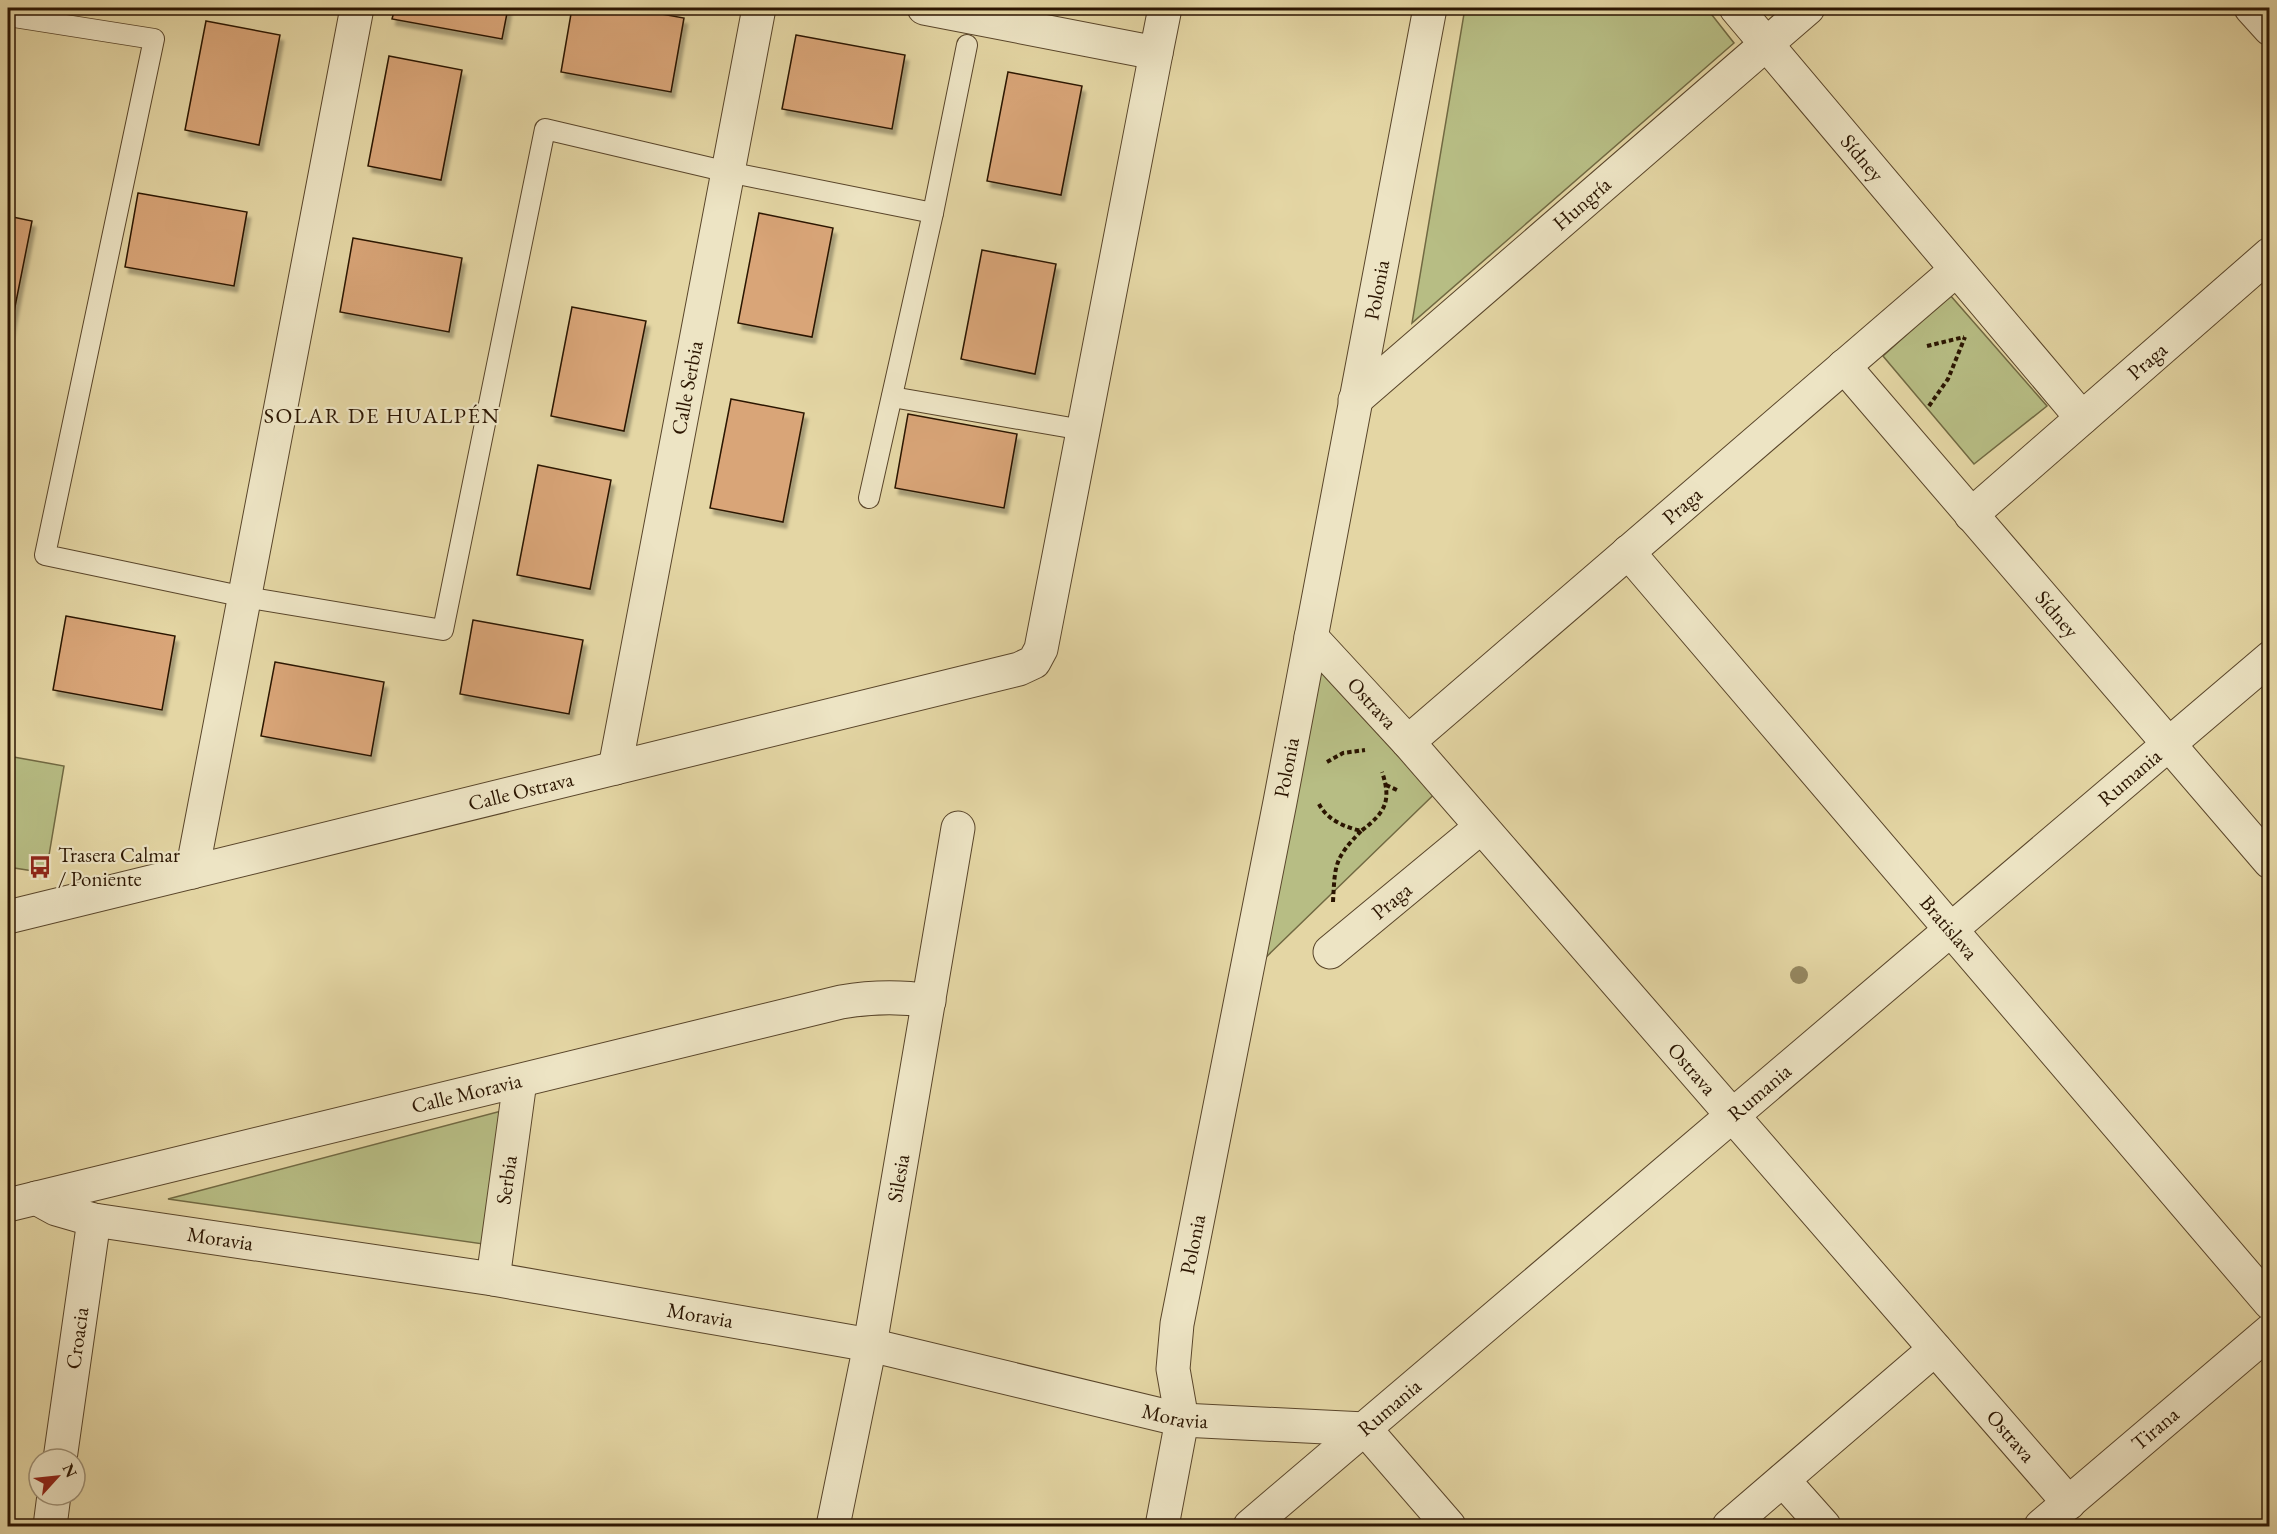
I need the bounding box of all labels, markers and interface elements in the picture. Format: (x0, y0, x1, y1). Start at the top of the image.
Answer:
street label: Sídney (1835, 128, 1891, 187)
street label: Hungría (1547, 170, 1617, 236)
street label: Polonia (1357, 257, 1395, 322)
street label: Praga (2121, 336, 2173, 386)
street label: Calle Serbia (664, 338, 709, 437)
district label: SOLAR DE HUALPÉN (264, 401, 500, 430)
street label: Praga (1656, 480, 1708, 530)
street label: Sídney (2030, 584, 2086, 644)
street label: Ostrava (1342, 671, 1404, 735)
street label: Polonia (1267, 734, 1305, 800)
street label: Rumania (2092, 742, 2167, 812)
street label: Calle Ostrava (465, 765, 577, 817)
place label: Trasera Calmar / Poniente (58, 841, 180, 892)
bus stop icon: Trasera Calmar / Poniente (27, 854, 53, 880)
street label: Praga (1366, 876, 1418, 925)
street label: Bratislava (1914, 889, 1985, 966)
street label: Ostrava (1662, 1036, 1723, 1101)
street label: Rumania (1722, 1057, 1797, 1127)
street label: Calle Moravia (409, 1066, 525, 1119)
street label: Silesia (881, 1151, 915, 1204)
street label: Serbia (489, 1153, 523, 1206)
street label: Polonia (1173, 1211, 1211, 1277)
street label: Moravia (185, 1220, 256, 1256)
street label: Moravia (665, 1296, 736, 1334)
street label: Croacia (59, 1305, 95, 1371)
street label: Rumania (1352, 1372, 1427, 1442)
street label: Moravia (1139, 1397, 1209, 1434)
street label: Tirana (2126, 1400, 2185, 1456)
street label: Ostrava (1981, 1403, 2042, 1468)
north arrow (27, 1447, 87, 1507)
text: N (58, 1460, 82, 1481)

